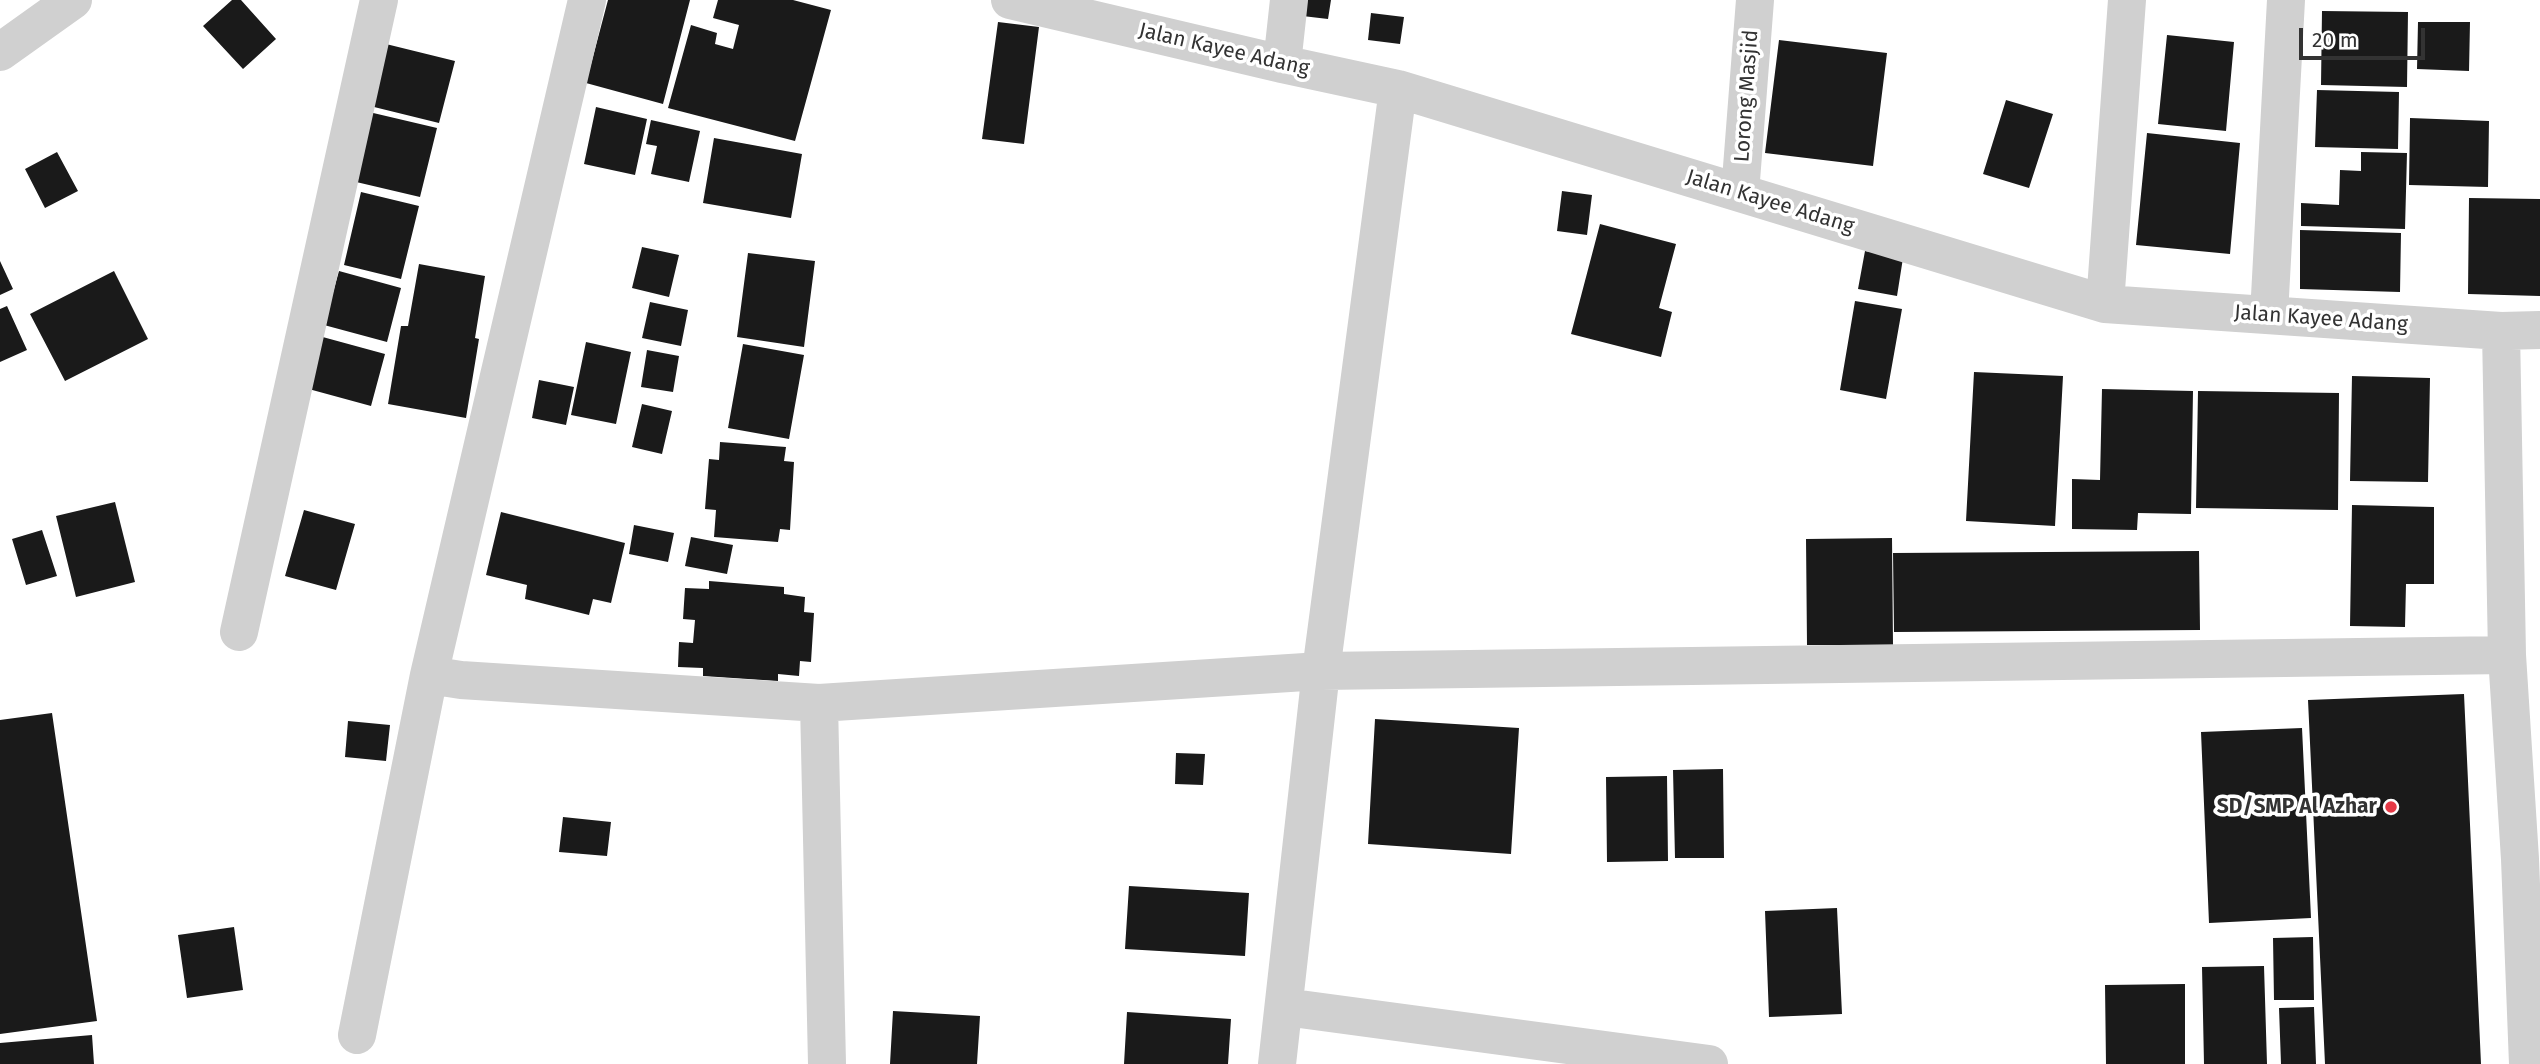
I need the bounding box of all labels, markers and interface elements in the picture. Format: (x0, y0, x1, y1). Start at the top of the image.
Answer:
scale bar (2302, 14, 2428, 58)
street label: Jalan Kayee Adang (1136, 18, 1312, 82)
text: 20 m (2312, 27, 2358, 53)
street label: Lorong Masjid (1730, 29, 1764, 163)
street label: Jalan Kayee Adang (1683, 164, 1857, 240)
street label: Jalan Kayee Adang (2233, 300, 2409, 338)
place label: SD/SMP Al Azhar (2217, 794, 2377, 820)
marker: SD/SMP Al Azhar (2383, 799, 2399, 815)

